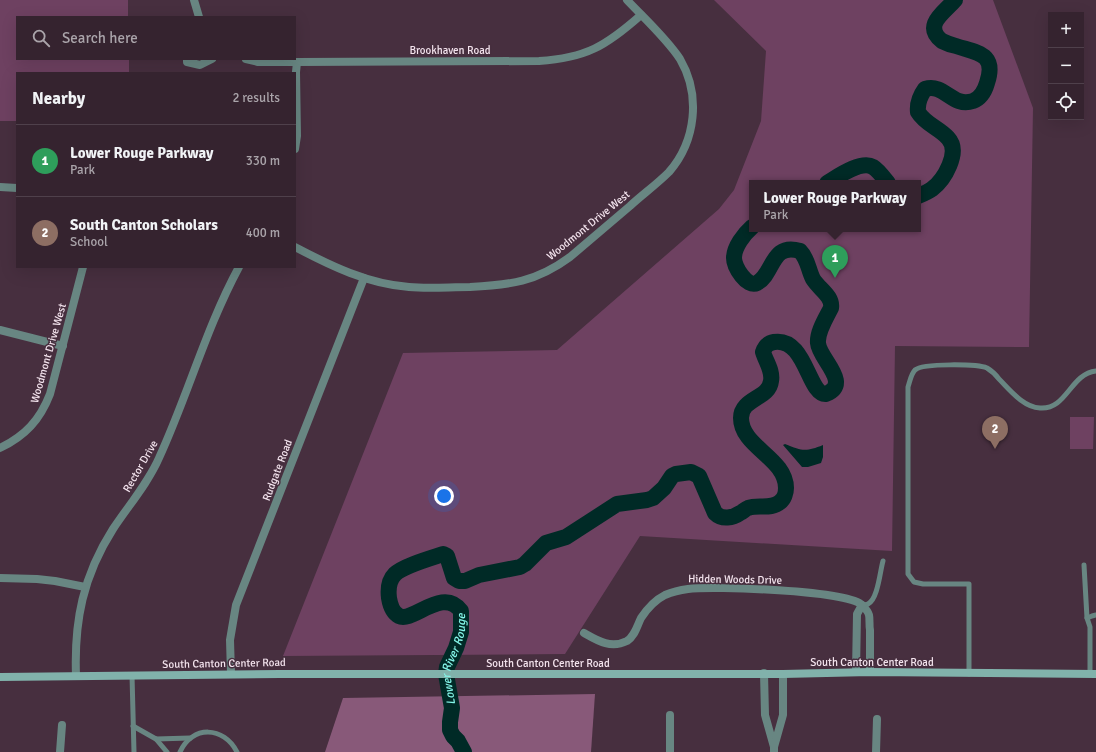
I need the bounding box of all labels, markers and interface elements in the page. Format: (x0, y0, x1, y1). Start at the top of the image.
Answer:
map controls (1048, 12, 1084, 120)
button: + (1048, 12, 1084, 48)
search box (16, 16, 296, 60)
icon: search (30, 27, 52, 49)
text: Search here (62, 29, 138, 47)
street label: Brookhaven Road (409, 44, 491, 57)
button: − (1048, 48, 1084, 84)
button: locate (1048, 84, 1084, 120)
text: Nearby (32, 88, 85, 109)
text: 2 results (232, 90, 280, 106)
text: Lower Rouge Parkway (70, 144, 214, 162)
text: 1 (41, 153, 49, 169)
text: 330 m (246, 153, 280, 169)
text: Park (70, 162, 95, 178)
popup (749, 180, 921, 232)
street label: Woodmont Drive West (544, 188, 633, 263)
text: Lower Rouge Parkway (763, 189, 907, 207)
text: Park (763, 207, 788, 223)
text: South Canton Scholars (70, 216, 218, 234)
text: 2 (41, 225, 49, 241)
text: 400 m (246, 225, 280, 241)
text: School (70, 234, 108, 250)
pin: 1 (822, 245, 848, 278)
street label: Woodmont Drive West (28, 302, 69, 404)
pin: 2 (982, 416, 1008, 449)
street label: Rudgate Road (260, 437, 295, 503)
street label: Rector Drive (120, 438, 160, 494)
your location (434, 486, 454, 506)
street label: Hidden Woods Drive (688, 572, 782, 587)
water label: Lower River Rouge (439, 613, 469, 706)
street label: South Canton Center Road (162, 656, 286, 671)
street label: South Canton Center Road (810, 656, 934, 669)
street label: South Canton Center Road (486, 657, 610, 670)

